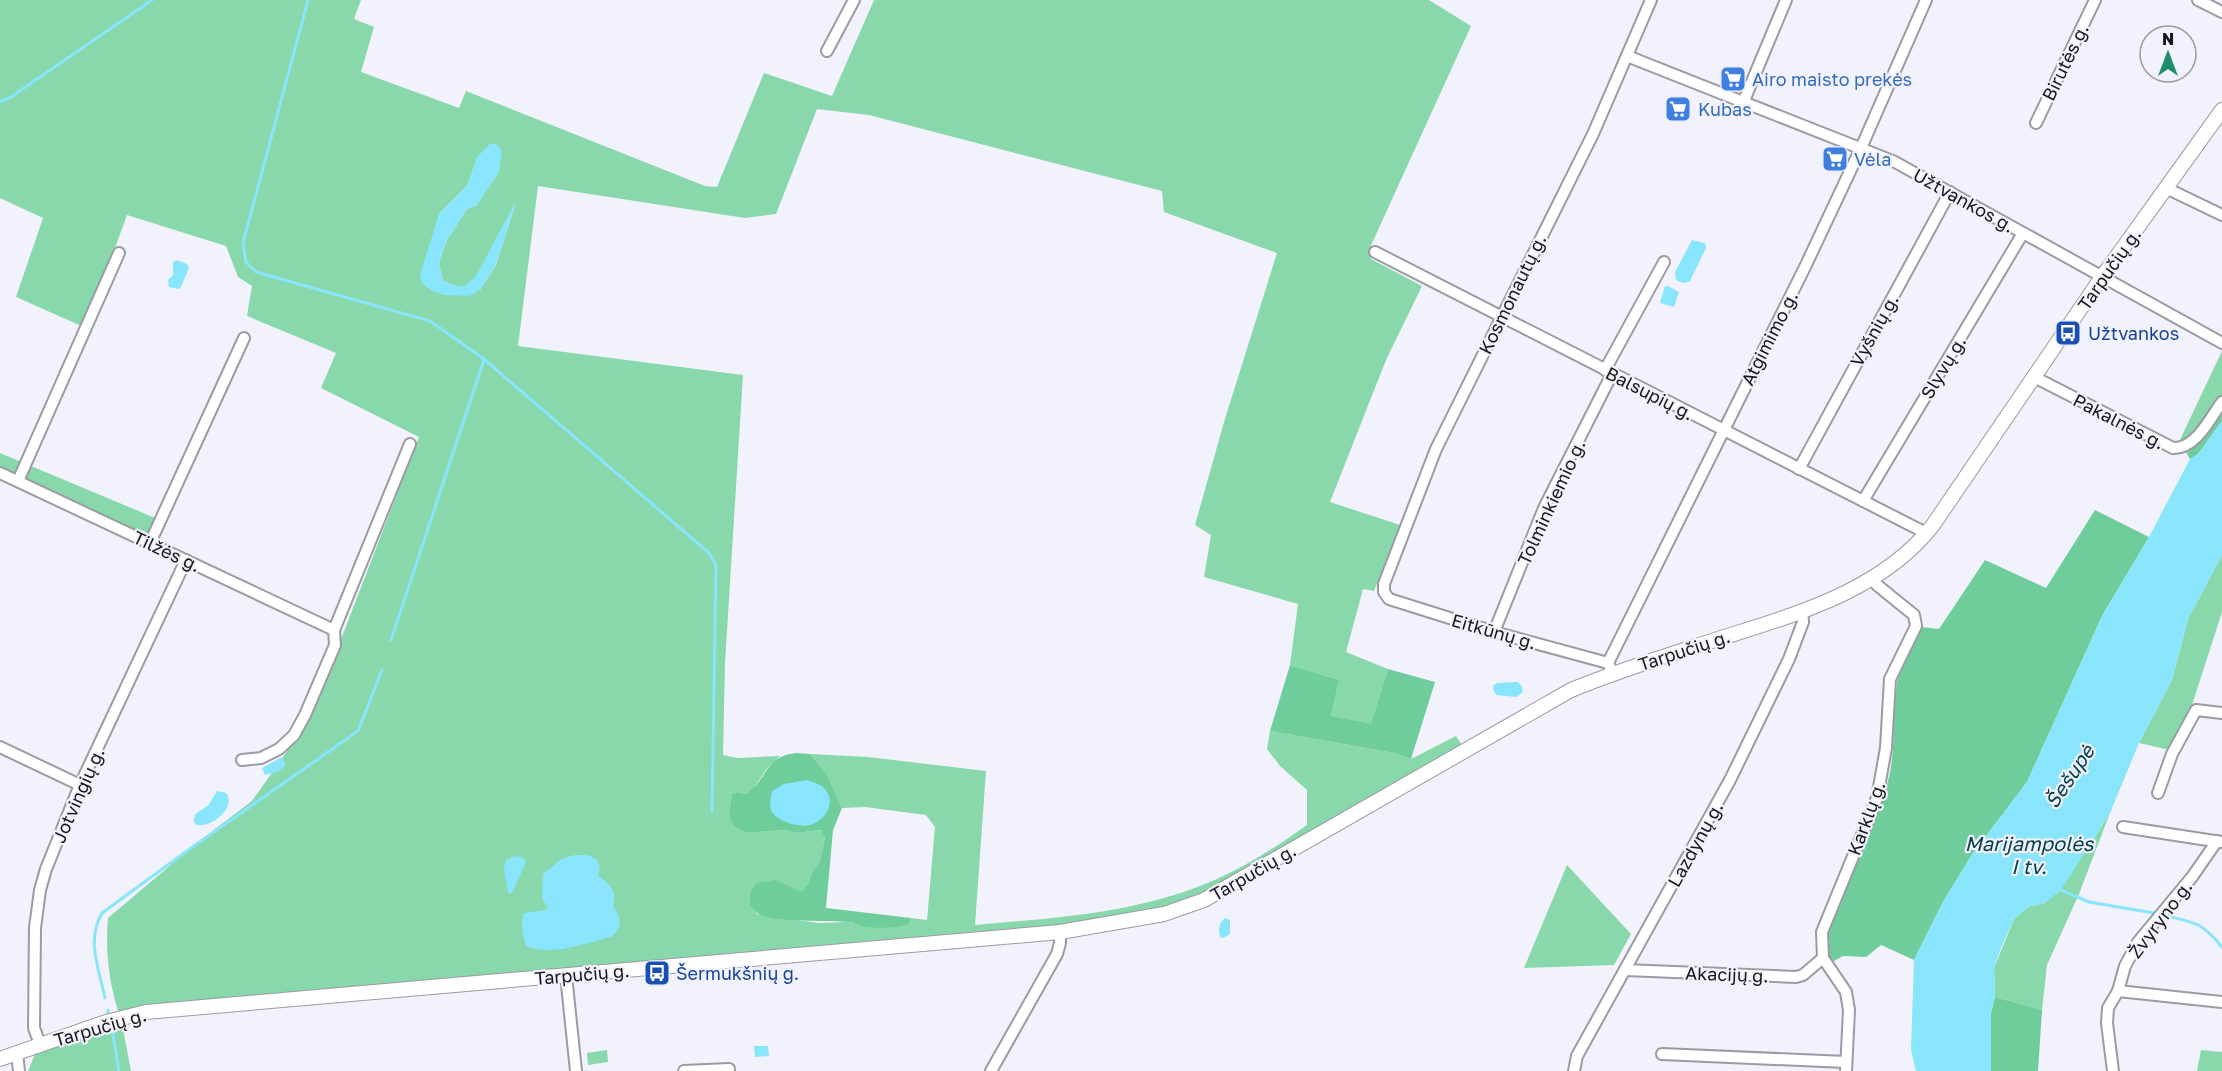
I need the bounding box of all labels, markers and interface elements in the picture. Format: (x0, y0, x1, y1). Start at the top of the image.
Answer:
street label: Birutės g. (2037, 20, 2093, 104)
north arrow (2138, 24, 2198, 84)
text: N (2162, 29, 2174, 49)
supermarket icon: Airo maisto prekės (1718, 64, 1748, 94)
place label: Airo maisto prekės (1752, 68, 1912, 90)
supermarket icon: Kubas (1663, 94, 1693, 124)
place label: Kubas (1698, 98, 1752, 120)
supermarket icon: Vėla (1820, 144, 1850, 174)
place label: Vėla (1854, 148, 1891, 170)
street label: Užtvankos g. (1910, 163, 2018, 237)
street label: Tarpučių g. (2073, 224, 2145, 314)
street label: Kosmonautų g. (1474, 231, 1550, 357)
street label: Atgimimo g. (1736, 287, 1802, 389)
street label: Vyšnių g. (1845, 290, 1903, 370)
bus stop icon: Užtvankos (2053, 318, 2083, 348)
place label: Užtvankos (2088, 322, 2179, 344)
street label: Slyvų g. (1916, 332, 1970, 402)
street label: Balsupių g. (1602, 361, 1698, 425)
street label: Pakalnės g. (2070, 389, 2168, 453)
street label: Tolminkiemio g. (1512, 436, 1590, 568)
street label: Tilžės g. (130, 526, 204, 576)
street label: Eitkūnų g. (1449, 608, 1539, 654)
street label: Tarpučių g. (1635, 625, 1733, 675)
water label: Šešupė (2039, 739, 2100, 812)
street label: Jotvingių g. (47, 744, 109, 846)
street label: Karklų g. (1842, 778, 1890, 858)
street label: Lazdynų g. (1663, 798, 1727, 890)
water label: Marijampolės I tv. (1965, 831, 2095, 878)
street label: Tarpučių g. (1206, 839, 1300, 905)
street label: Žvyryno g. (2124, 876, 2196, 962)
bus stop icon: Šermukšnių g. (642, 958, 672, 988)
street label: Tarpučių g. (534, 959, 630, 989)
place label: Šermukšnių g. (676, 962, 799, 984)
street label: Akacijų g. (1685, 962, 1769, 986)
street label: Tarpučių g. (51, 1003, 149, 1051)

